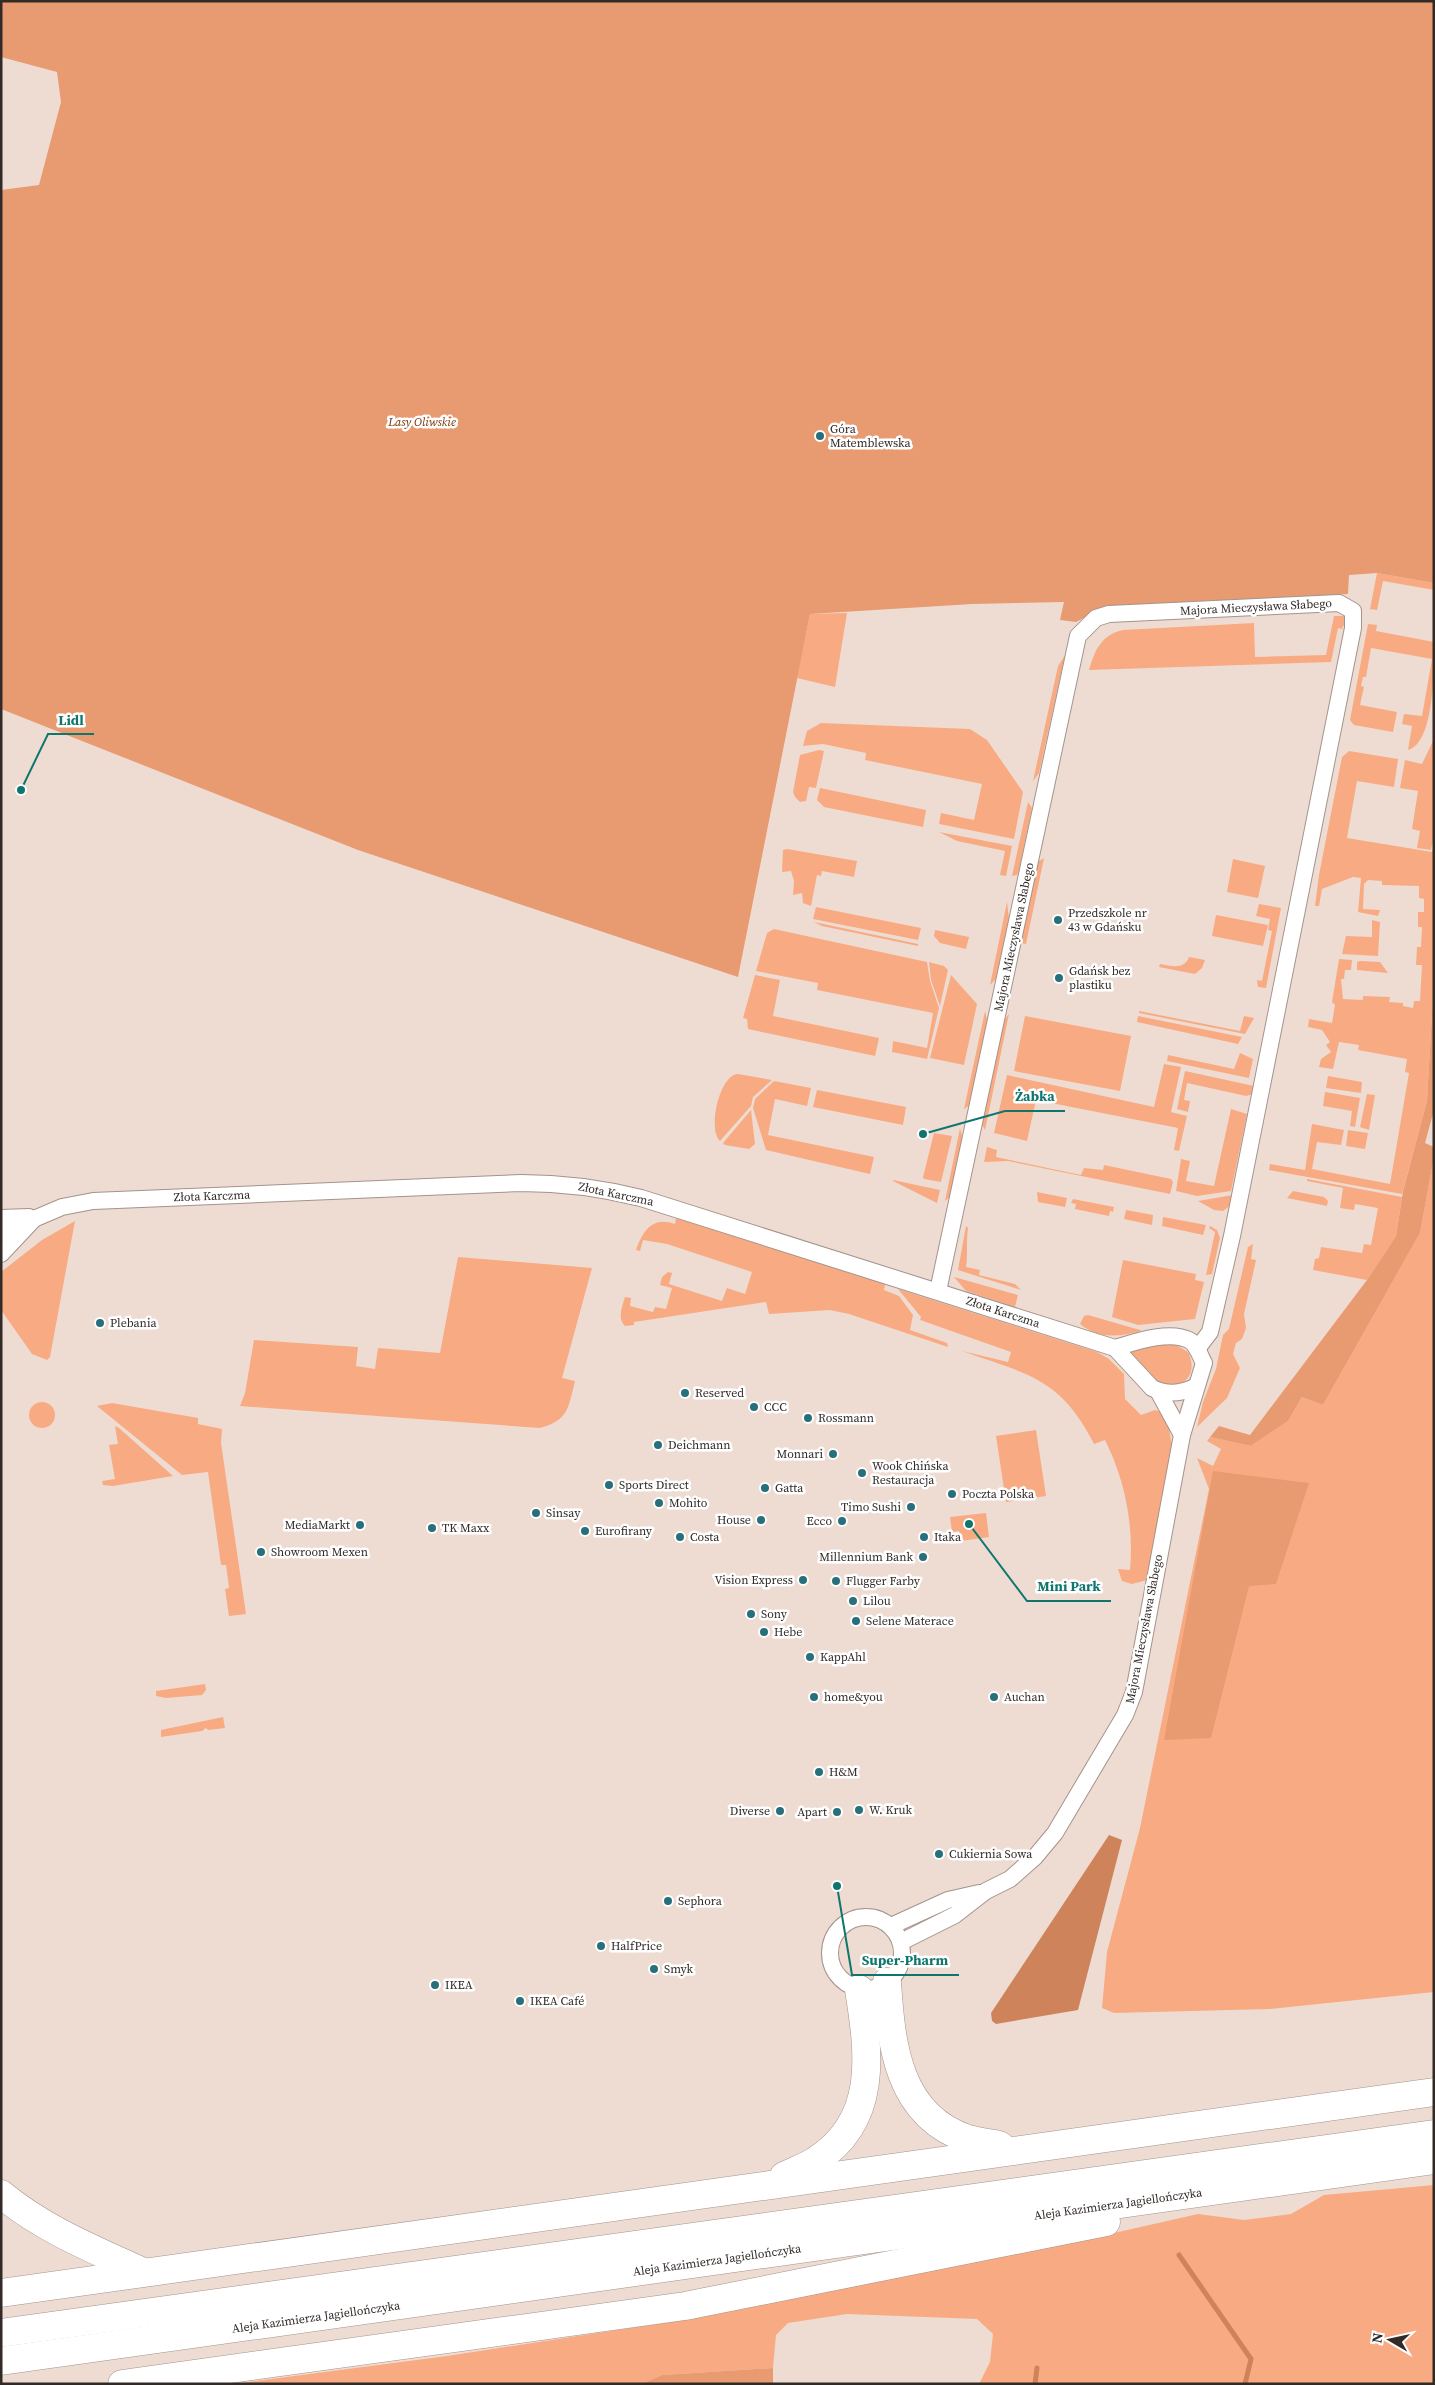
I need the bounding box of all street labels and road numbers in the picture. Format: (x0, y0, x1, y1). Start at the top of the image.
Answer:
street label: Majora Mieczysława Słabego (1180, 595, 1333, 619)
street label: Majora Mieczysława Słabego (990, 861, 1038, 1013)
street label: Złota Karczma (577, 1178, 656, 1210)
street label: Złota Karczma (173, 1187, 251, 1205)
street label: Złota Karczma (964, 1293, 1043, 1332)
street label: Majora Mieczysława Słabego (1122, 1553, 1166, 1705)
street label: Aleja Kazimierza Jagiellończyka (1033, 2184, 1204, 2224)
street label: Aleja Kazimierza Jagiellończyka (632, 2240, 803, 2280)
street label: Aleja Kazimierza Jagiellończyka (231, 2297, 402, 2337)

